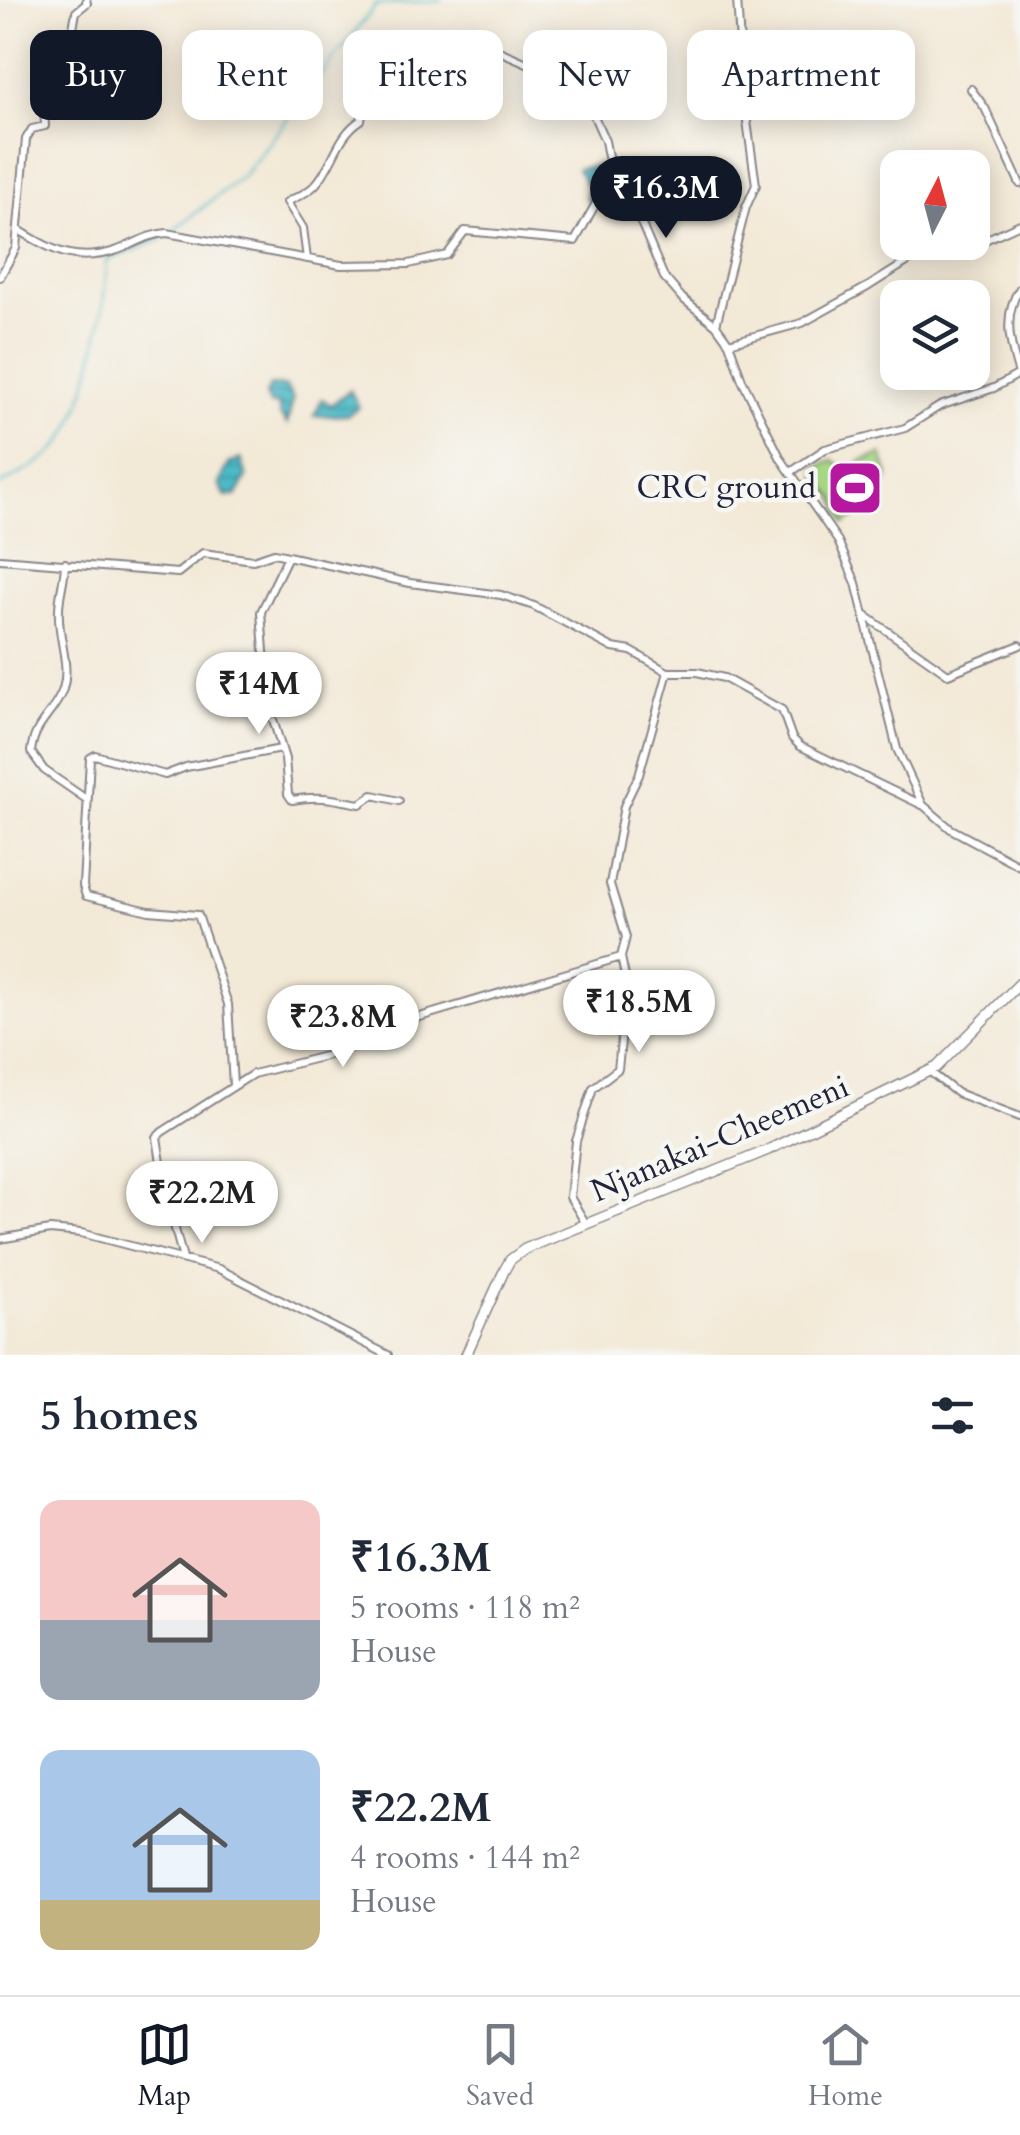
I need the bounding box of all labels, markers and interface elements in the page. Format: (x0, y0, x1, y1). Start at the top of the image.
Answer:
chip: Buy (30, 30, 162, 120)
chip: Rent (182, 30, 323, 120)
chip: Filters (343, 30, 503, 120)
chip: New (523, 30, 667, 120)
chip: Apartment (687, 30, 915, 120)
north arrow (880, 150, 990, 260)
map controls (880, 150, 990, 390)
pin: ₹16.3M (585, 156, 747, 241)
text: ₹16.3M (612, 166, 720, 210)
button: layers (880, 280, 990, 390)
sports icon: CRC ground (825, 458, 885, 518)
place label: CRC ground (637, 466, 816, 510)
pin: ₹14M (200, 652, 318, 737)
text: ₹14M (218, 662, 300, 706)
pin: ₹18.5M (558, 970, 720, 1055)
text: ₹18.5M (585, 980, 693, 1024)
pin: ₹23.8M (262, 985, 424, 1070)
text: ₹23.8M (289, 995, 397, 1039)
street label: Njanakai-Cheemeni (584, 1065, 856, 1213)
pin: ₹22.2M (121, 1161, 283, 1246)
text: ₹22.2M (148, 1171, 256, 1215)
text: 5 homes (40, 1387, 198, 1444)
icon: filters (925, 1388, 980, 1443)
text: ₹16.3M (350, 1529, 492, 1586)
icon: home (120, 1540, 240, 1660)
text: 5 rooms · 118 m² (350, 1586, 580, 1630)
text: House (350, 1630, 437, 1674)
text: ₹22.2M (350, 1779, 492, 1836)
icon: home (120, 1790, 240, 1910)
text: 4 rooms · 144 m² (350, 1836, 580, 1880)
text: House (350, 1880, 437, 1924)
tab: Map (137, 2017, 192, 2115)
tab: Saved (466, 2017, 534, 2115)
tab: Home (808, 2017, 883, 2115)

